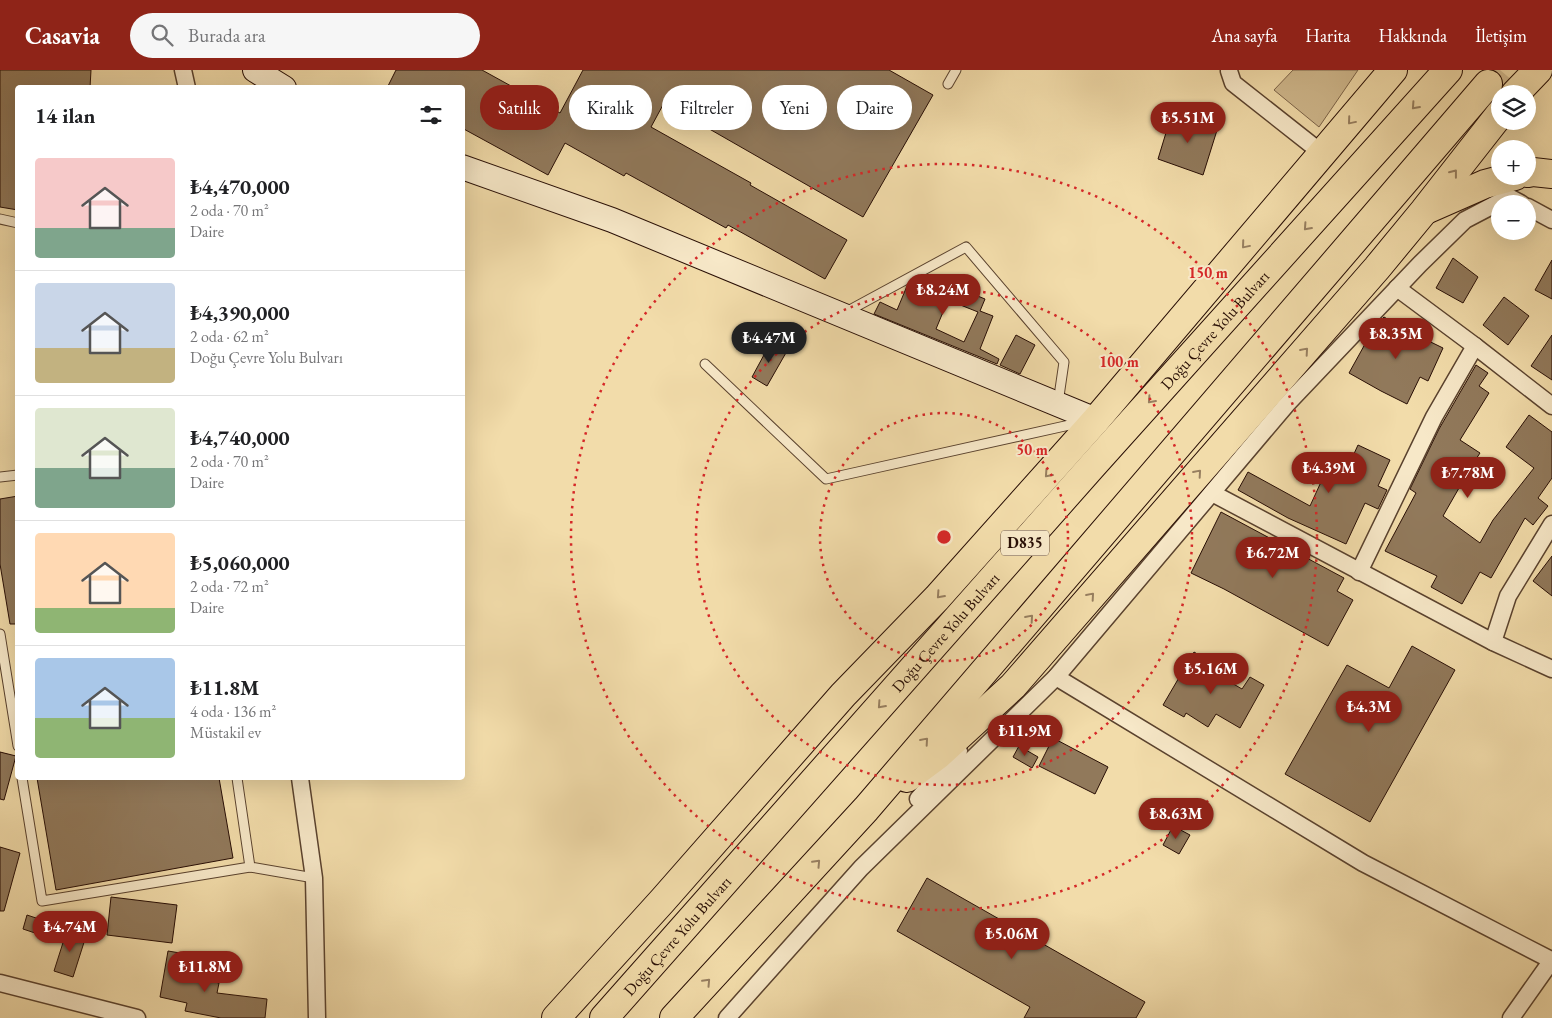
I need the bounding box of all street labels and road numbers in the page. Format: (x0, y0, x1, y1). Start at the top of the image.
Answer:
street label: Doğu Çevre Yolu Bulvarı (1156, 266, 1274, 394)
road number: D835 (1001, 530, 1049, 556)
street label: Doğu Çevre Yolu Bulvarı (887, 568, 1004, 697)
street label: Doğu Çevre Yolu Bulvarı (619, 872, 736, 1000)

